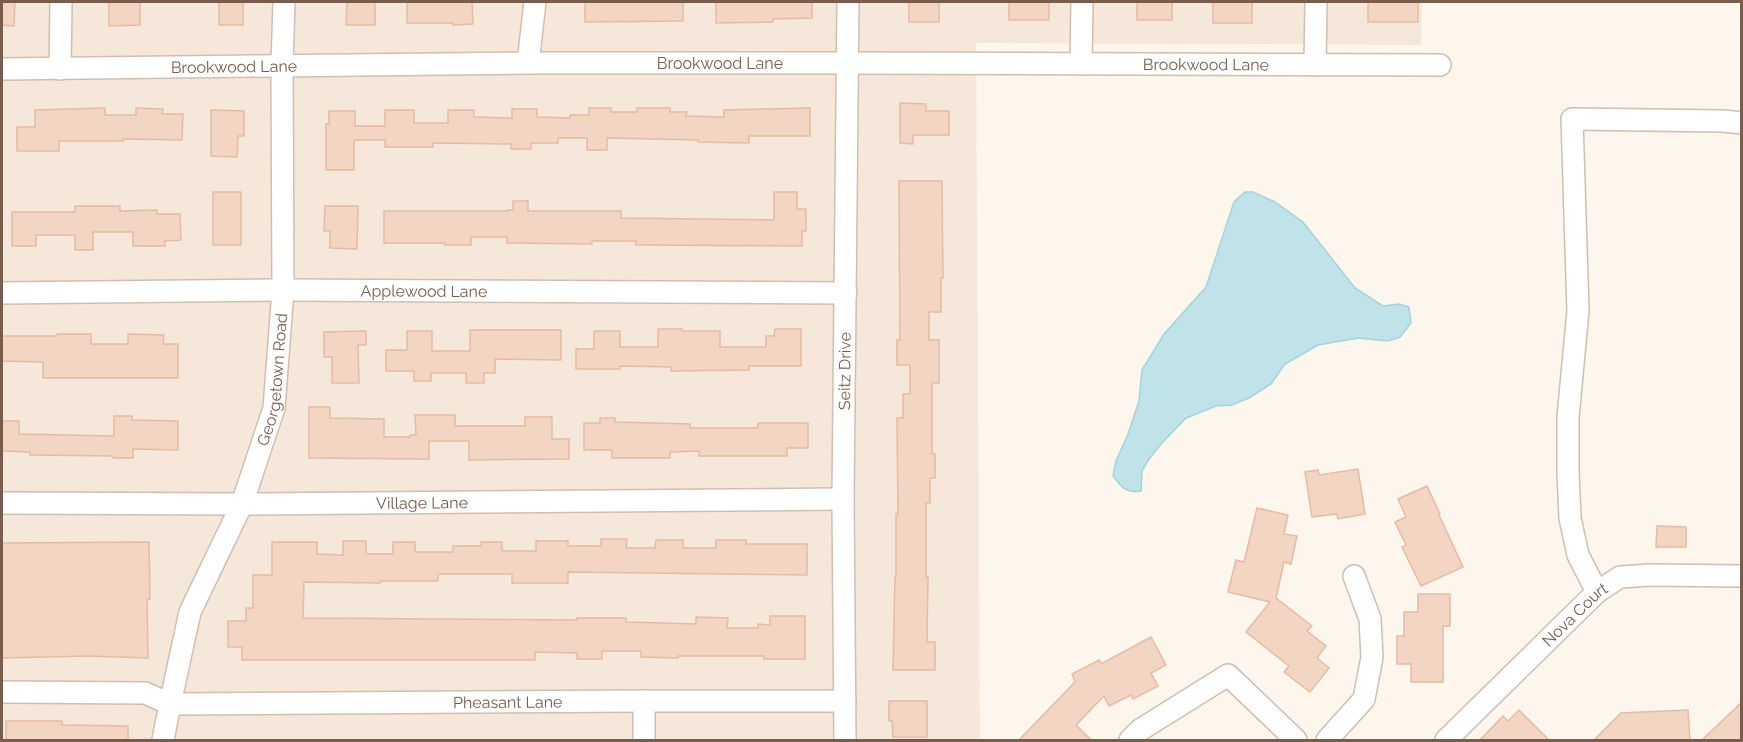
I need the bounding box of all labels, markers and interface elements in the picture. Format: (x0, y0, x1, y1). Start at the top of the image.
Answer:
street label: Brookwood Lane (657, 54, 783, 73)
street label: Brookwood Lane (1143, 55, 1269, 74)
street label: Brookwood Lane (171, 57, 297, 77)
street label: Applewood Lane (361, 281, 487, 301)
street label: Georgetown Road (253, 312, 291, 448)
street label: Seitz Drive (835, 332, 855, 410)
street label: Village Lane (376, 493, 468, 513)
street label: Nova Court (1538, 578, 1612, 650)
street label: Pheasant Lane (453, 693, 562, 712)

